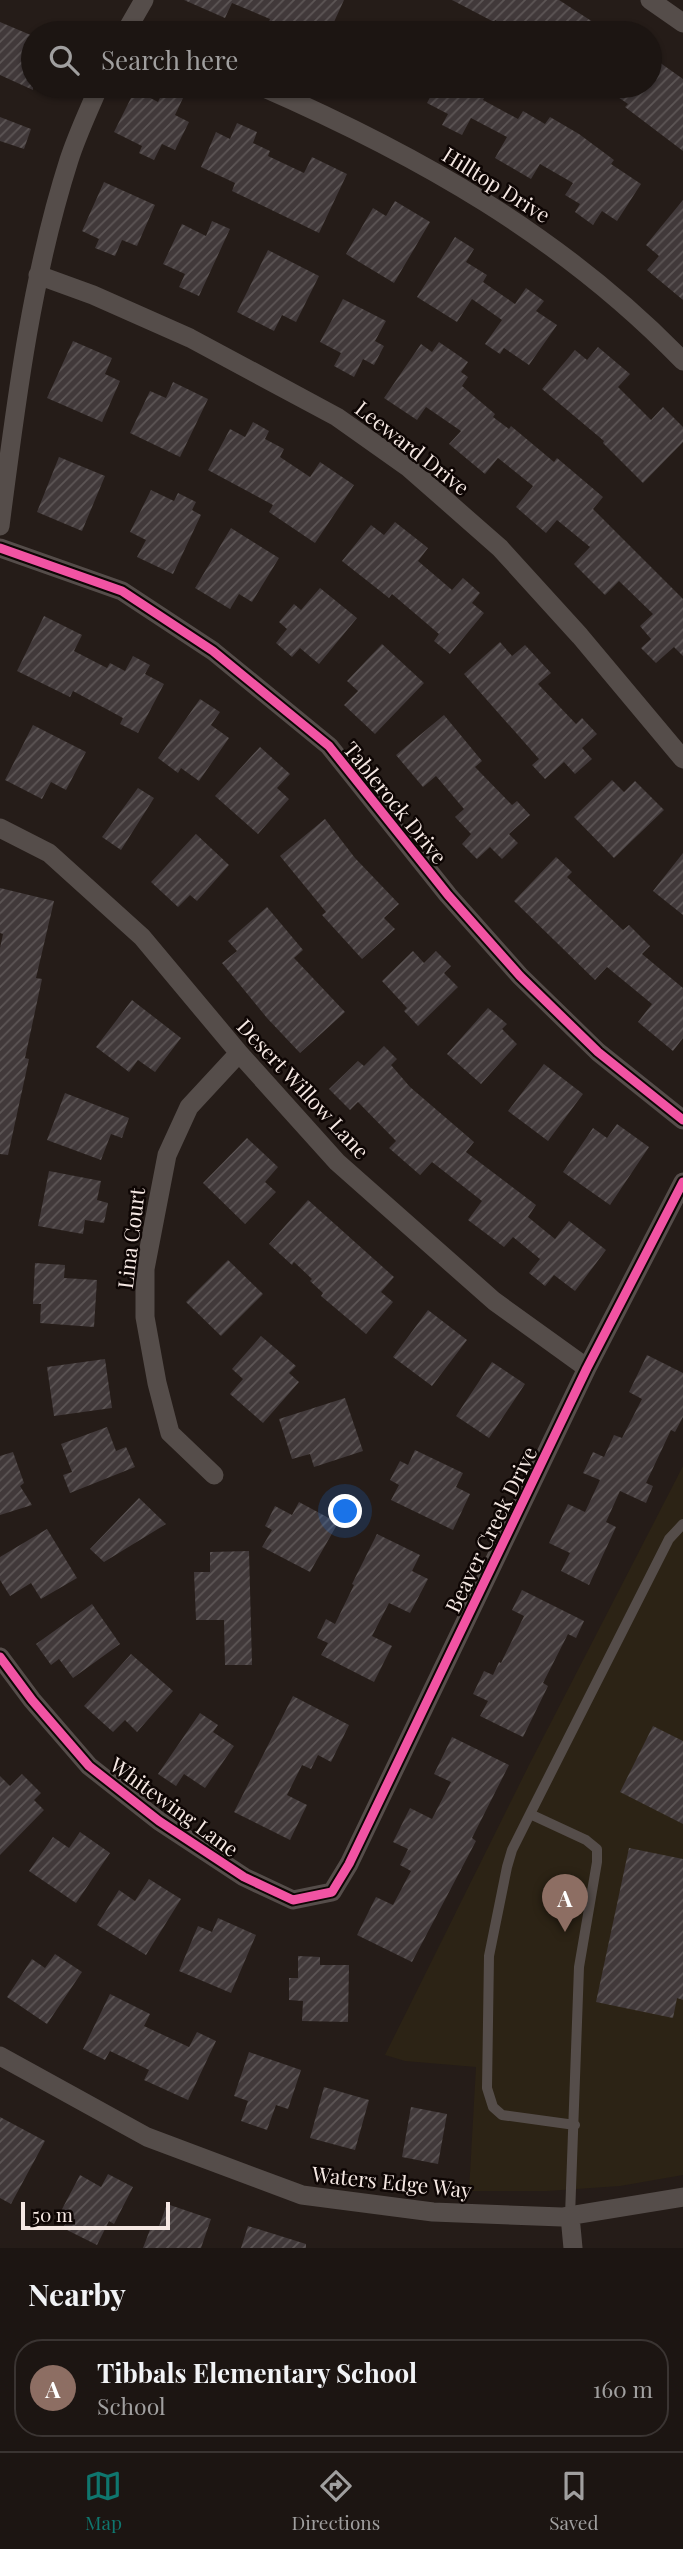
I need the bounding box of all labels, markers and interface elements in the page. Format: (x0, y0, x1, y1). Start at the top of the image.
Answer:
search box (21, 21, 662, 98)
icon: search (45, 41, 83, 79)
text: Search here (101, 42, 238, 77)
street label: Hilltop Drive (438, 140, 556, 228)
street label: Leeward Drive (350, 394, 476, 500)
street label: Tablerock Drive (338, 735, 454, 869)
street label: Desert Willow Lane (232, 1012, 376, 1164)
street label: Lina Court (110, 1185, 150, 1290)
street label: Beaver Creek Drive (438, 1441, 542, 1617)
your location (328, 1494, 362, 1528)
street label: Whitewing Lane (104, 1749, 245, 1862)
pin: A (542, 1874, 588, 1932)
street label: Waters Edge Way (310, 2159, 474, 2203)
scale bar (21, 2199, 170, 2231)
text: 50 m (32, 2201, 73, 2227)
text: Nearby (28, 2274, 126, 2314)
text: Tibbals Elementary School (97, 2355, 417, 2390)
text: A (45, 2373, 61, 2404)
text: 160 m (593, 2373, 653, 2404)
text: School (97, 2390, 166, 2421)
tab: Map (84, 2467, 122, 2535)
tab: Directions (291, 2467, 380, 2535)
tab: Saved (549, 2467, 599, 2535)

